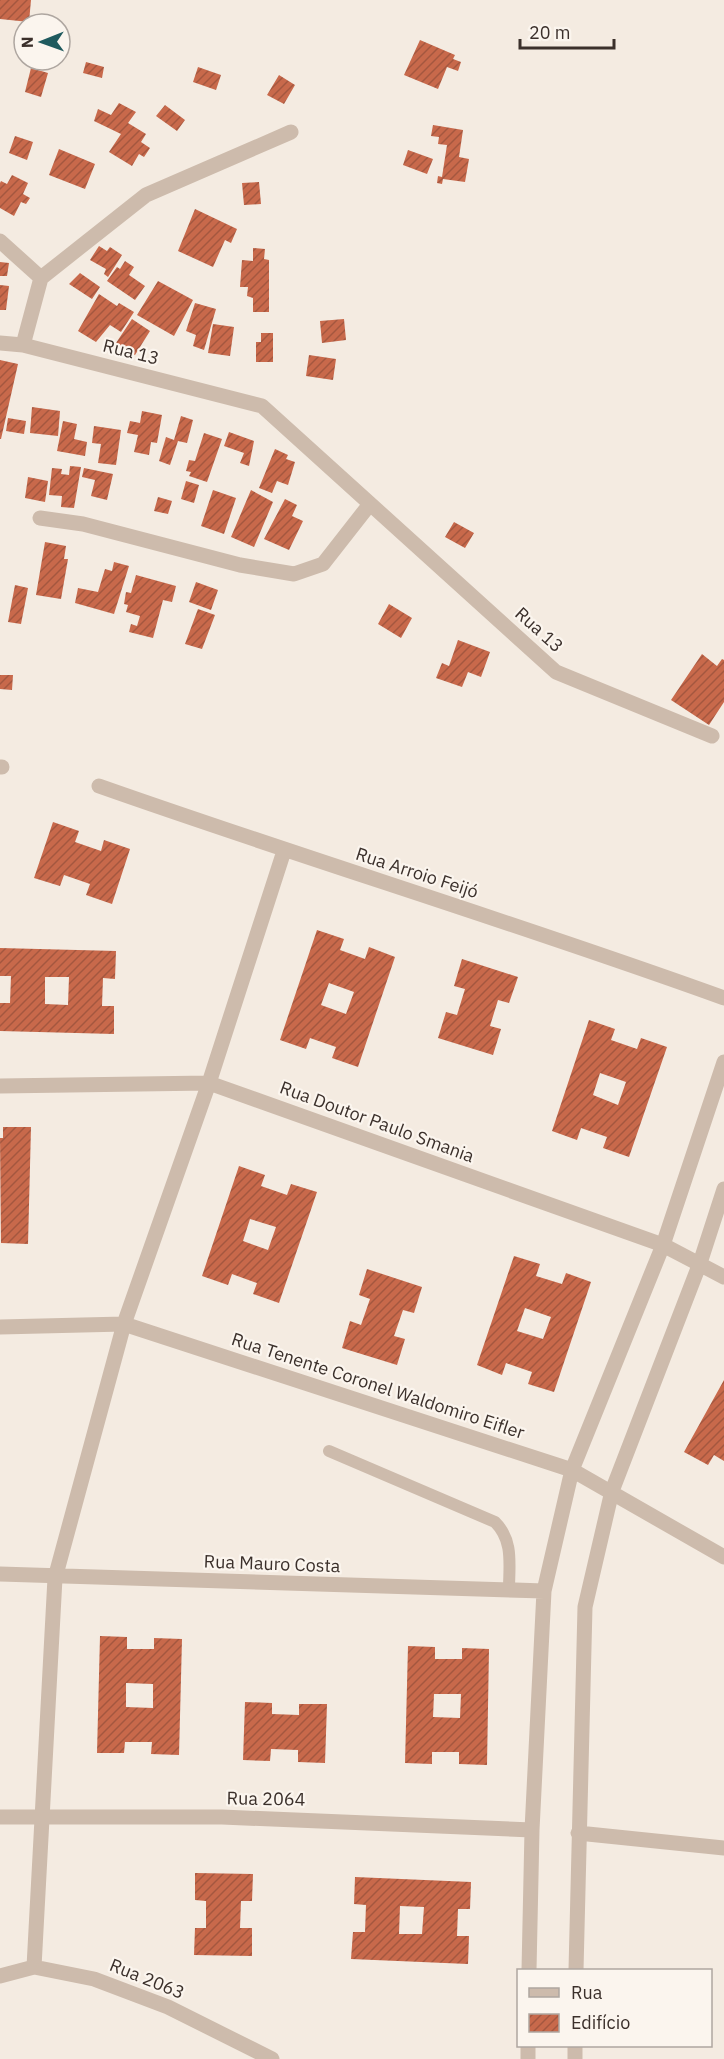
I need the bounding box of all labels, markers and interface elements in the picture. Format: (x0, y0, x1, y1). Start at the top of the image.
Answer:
north arrow (12, 12, 72, 72)
scale bar (520, 12, 614, 50)
text: 20 m (529, 21, 571, 44)
text: N (17, 36, 37, 48)
street label: Rua 13 (101, 333, 162, 370)
street label: Rua 13 (510, 602, 568, 657)
street label: Rua Arroio Feijó (353, 842, 481, 903)
street label: Rua Doutor Paulo Smania (277, 1076, 478, 1168)
street label: Rua Tenente Coronel Waldomiro Eifler (229, 1327, 528, 1444)
street label: Rua Mauro Costa (203, 1550, 341, 1577)
street label: Rua 2064 (226, 1786, 306, 1811)
street label: Rua 2063 (106, 1953, 188, 2004)
legend (517, 1969, 712, 2047)
text: Rua (571, 1981, 603, 2004)
text: Edifício (571, 2011, 630, 2034)

